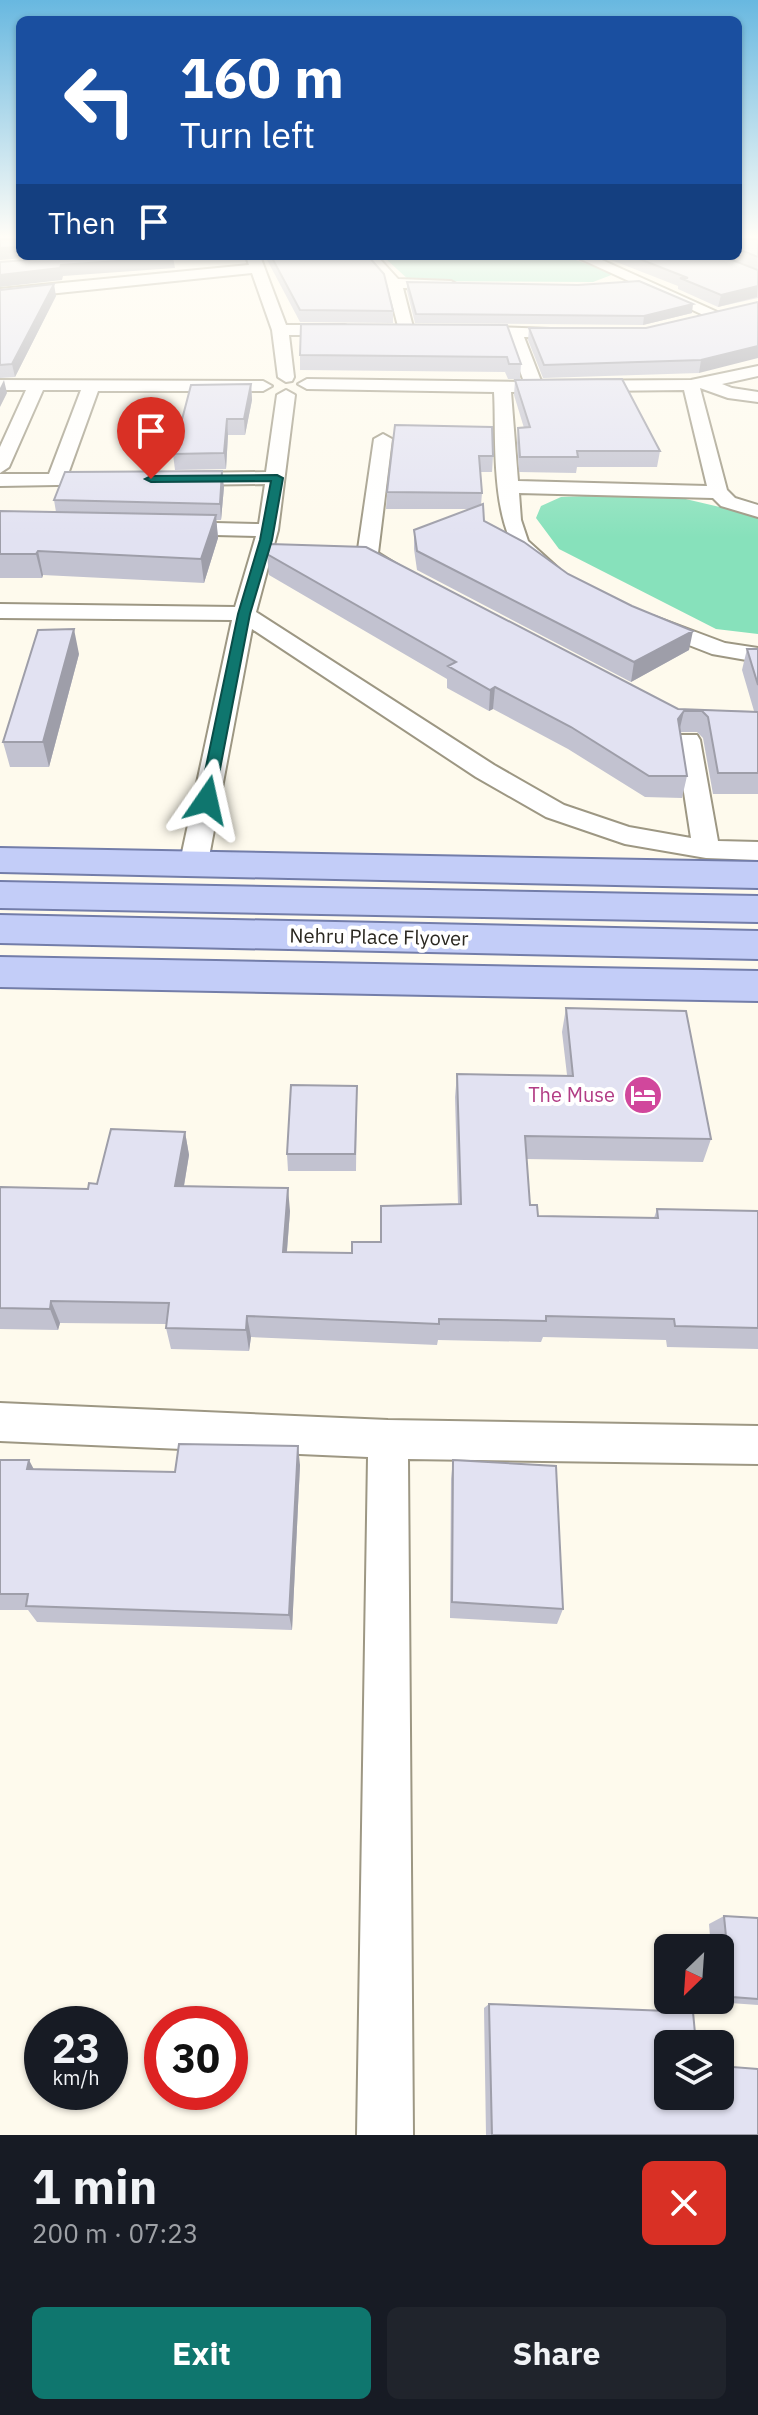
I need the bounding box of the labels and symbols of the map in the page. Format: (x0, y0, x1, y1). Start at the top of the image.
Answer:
pin (117, 397, 185, 479)
position arrow (165, 758, 249, 842)
street label: Nehru Place Flyover (289, 921, 469, 952)
hotel icon: The Muse (622, 1074, 664, 1116)
place label: The Muse (528, 1081, 615, 1108)
north arrow (654, 1934, 734, 2014)
speed limit sign: 30 (144, 2006, 248, 2110)

